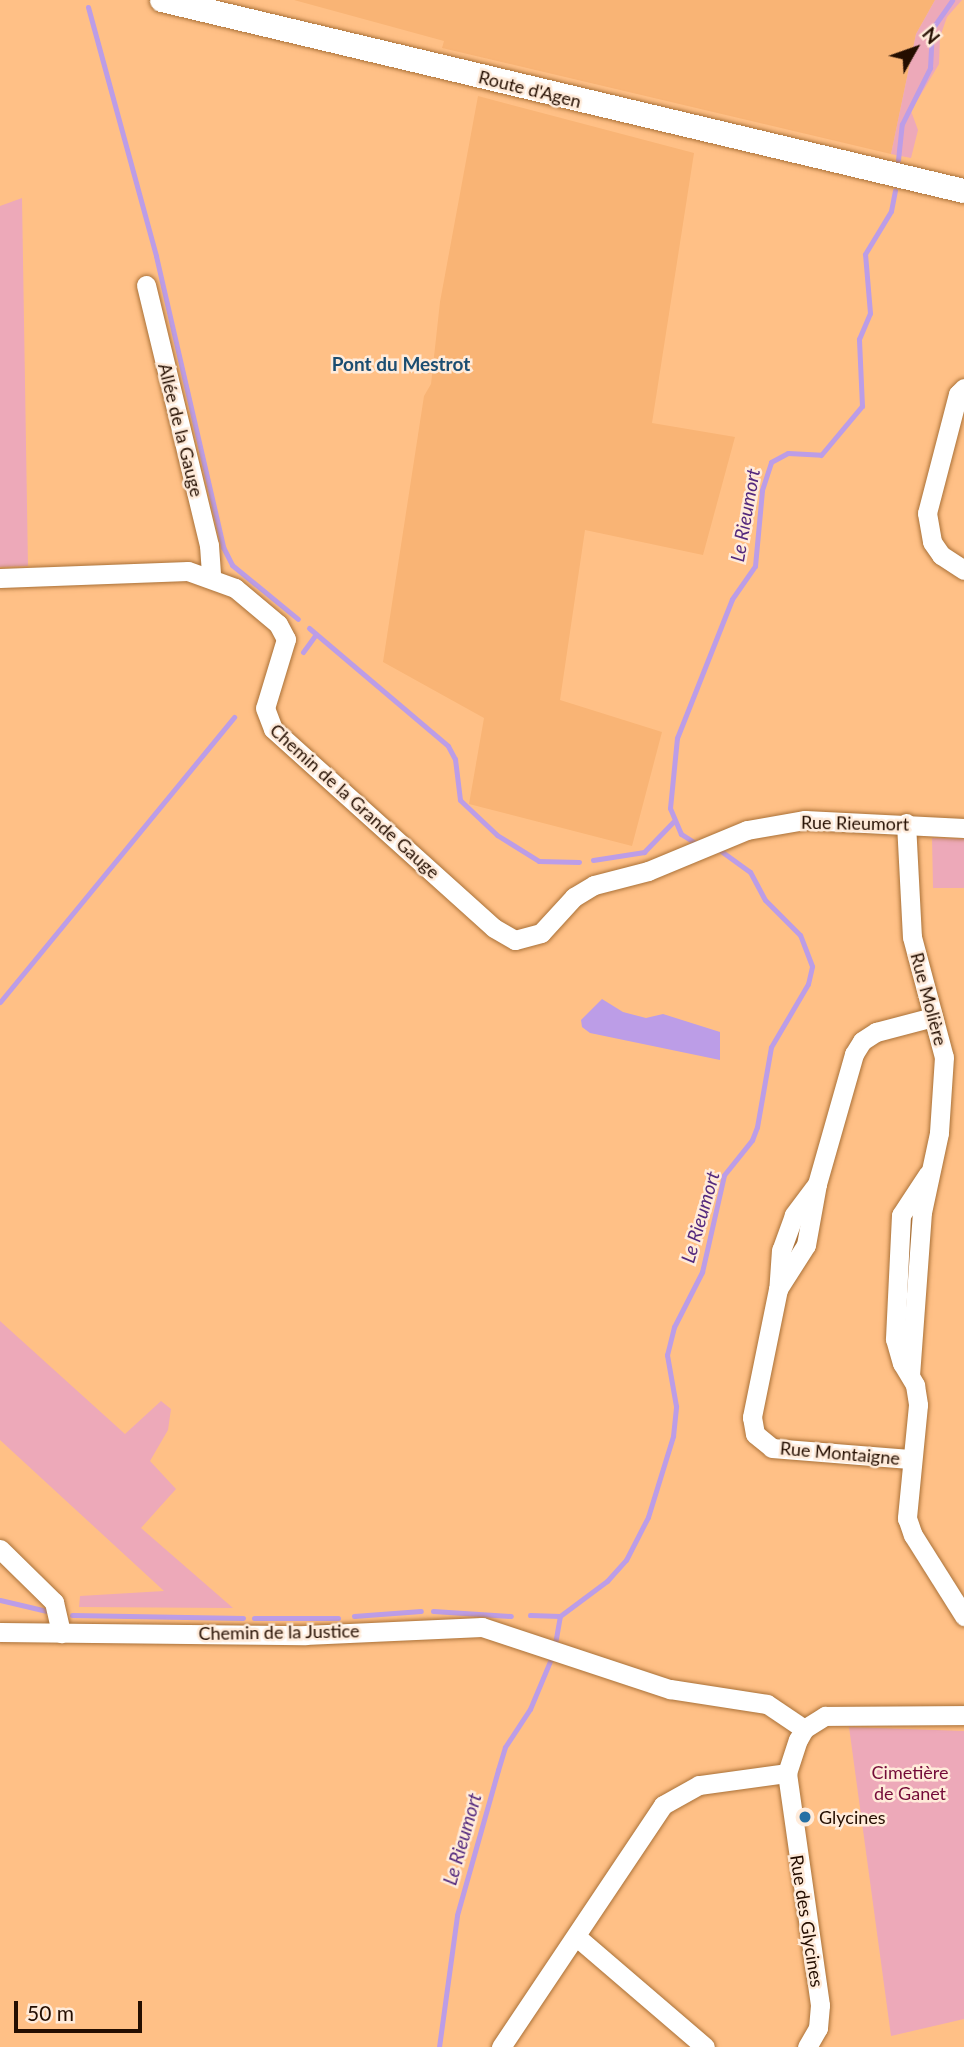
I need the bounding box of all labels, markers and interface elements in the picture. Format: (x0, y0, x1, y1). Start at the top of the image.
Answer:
north arrow (880, 14, 950, 84)
text: N (918, 22, 945, 48)
street label: Route d'Agen (476, 66, 584, 112)
district label: Pont du Mestrot (332, 353, 470, 375)
street label: Allée de la Gauge (154, 361, 208, 499)
water label: Le Rieumort (726, 467, 764, 563)
street label: Chemin de la Grande Gauge (266, 719, 444, 883)
street label: Rue Rieumort (801, 811, 909, 835)
street label: Rue Molière (906, 950, 952, 1048)
water label: Le Rieumort (676, 1168, 724, 1266)
street label: Rue Montaigne (779, 1437, 901, 1469)
street label: Chemin de la Justice (198, 1620, 360, 1644)
park label: Cimetière de Ganet (872, 1762, 948, 1804)
water label: Le Rieumort (438, 1790, 486, 1888)
place label: Glycines (819, 1806, 886, 1828)
marker: Glycines (797, 1809, 813, 1825)
street label: Rue des Glycines (786, 1853, 828, 1989)
scale bar (18, 1988, 145, 2032)
text: 50 m (27, 2000, 74, 2025)

